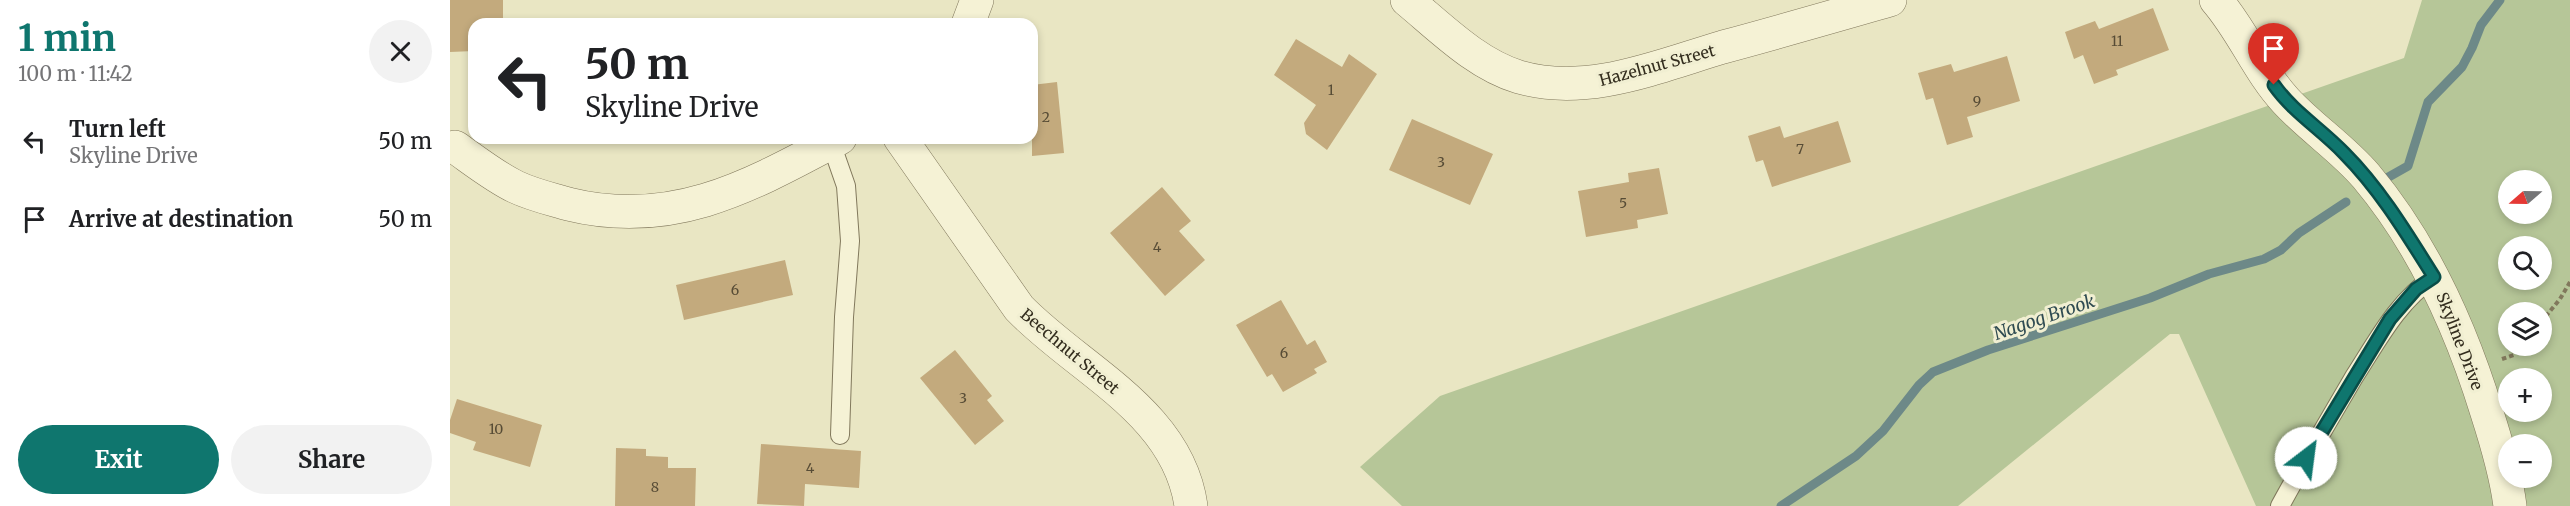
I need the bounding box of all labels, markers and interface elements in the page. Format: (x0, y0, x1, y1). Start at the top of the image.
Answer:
text: 1 min (18, 16, 116, 61)
button: close (369, 20, 432, 83)
pin (2248, 23, 2299, 85)
house number: 11 (2111, 32, 2123, 50)
icon: arrive (2257, 32, 2290, 65)
text: 50 m (585, 38, 689, 90)
street label: Hazelnut Street (1597, 40, 1718, 90)
icon: left (486, 42, 564, 120)
text: 100 m · 11:42 (18, 61, 133, 86)
house number: 1 (1328, 81, 1334, 99)
text: Skyline Drive (585, 90, 759, 124)
house number: 9 (1973, 92, 1981, 110)
house number: 2 (1042, 108, 1050, 126)
text: Turn left (69, 115, 166, 143)
icon: left (18, 125, 51, 158)
text: 50 m (378, 127, 432, 155)
house number: 7 (1796, 140, 1804, 158)
text: Skyline Drive (69, 143, 198, 168)
house number: 3 (1437, 153, 1445, 171)
north arrow (2498, 170, 2552, 224)
map controls (2498, 170, 2552, 488)
house number: 5 (1619, 194, 1627, 212)
icon: arrive (18, 203, 51, 236)
text: Arrive at destination (69, 205, 293, 233)
text: 50 m (378, 205, 432, 233)
button: search (2498, 236, 2552, 290)
house number: 4 (1153, 238, 1162, 256)
house number: 6 (731, 281, 739, 299)
water label: Nagog Brook (1990, 289, 2098, 345)
street label: Skyline Drive (2432, 289, 2488, 393)
button: layers (2498, 302, 2552, 356)
street label: Beechnut Street (1017, 304, 1124, 399)
house number: 6 (1280, 344, 1288, 362)
button: + (2498, 368, 2552, 422)
house number: 3 (959, 389, 967, 407)
house number: 10 (489, 420, 503, 438)
button: Exit (18, 425, 219, 494)
button: Share (231, 425, 432, 494)
position arrow (2274, 426, 2338, 490)
button: − (2498, 434, 2552, 488)
house number: 4 (806, 459, 815, 477)
house number: 8 (651, 478, 659, 496)

